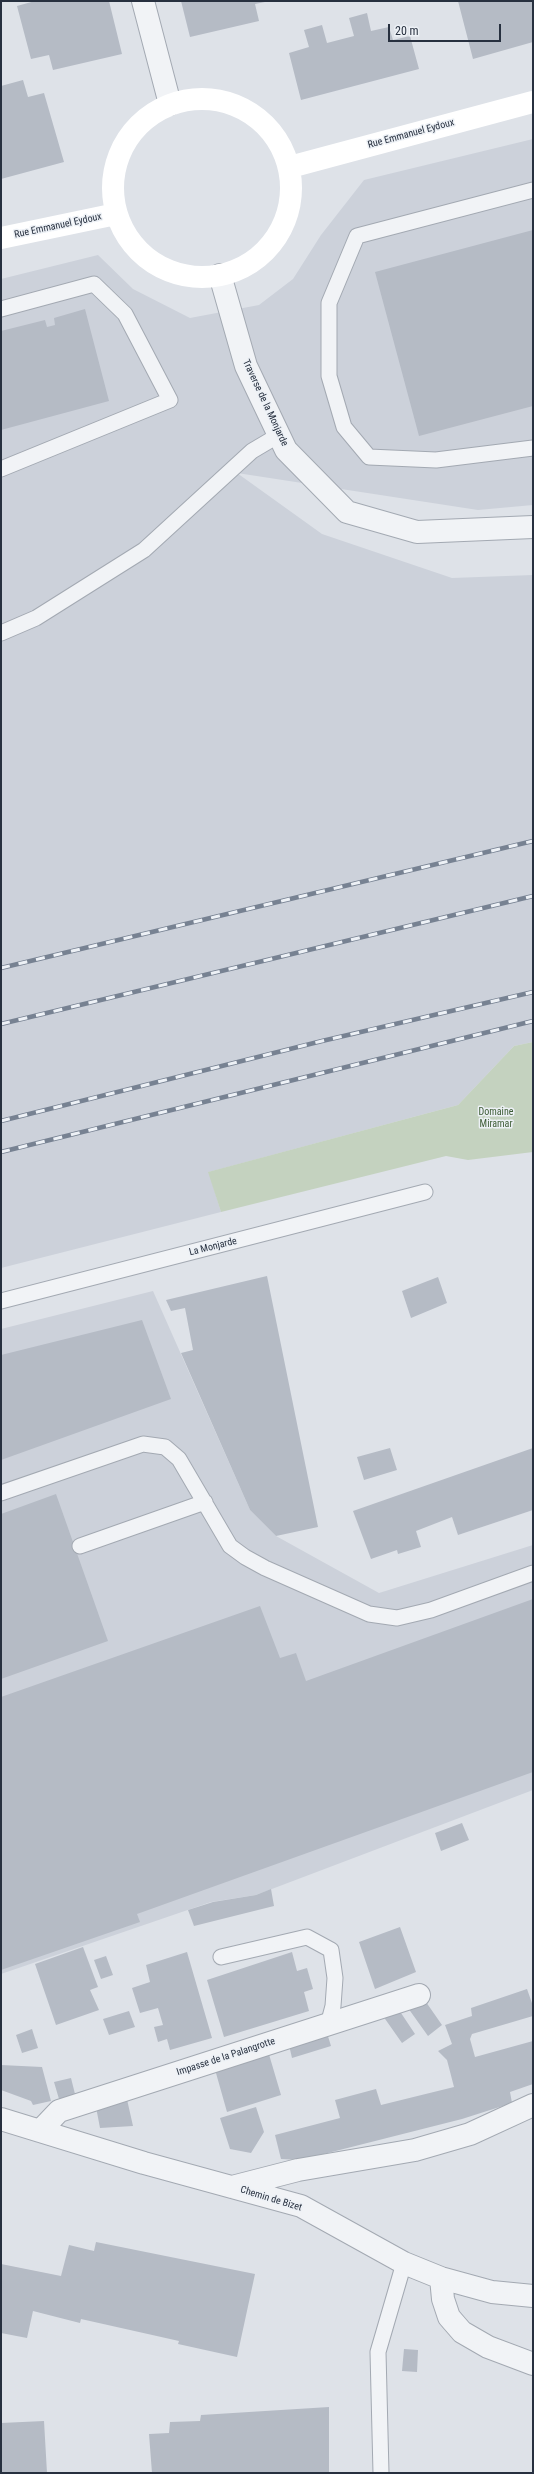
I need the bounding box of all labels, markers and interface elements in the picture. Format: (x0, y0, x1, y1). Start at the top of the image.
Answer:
scale bar (390, 16, 503, 42)
text: 20 m (395, 24, 419, 38)
street label: Rue Emmanuel Eydoux (366, 117, 456, 151)
street label: Rue Emmanuel Eydoux (13, 211, 103, 241)
street label: Traverse de la Monjarde (240, 358, 290, 448)
park label: Domaine Miramar (479, 1106, 513, 1130)
street label: La Monjarde (188, 1235, 238, 1259)
street label: Impasse de la Palangrotte (175, 2035, 277, 2079)
street label: Chemin de Bizet (239, 2184, 303, 2214)

